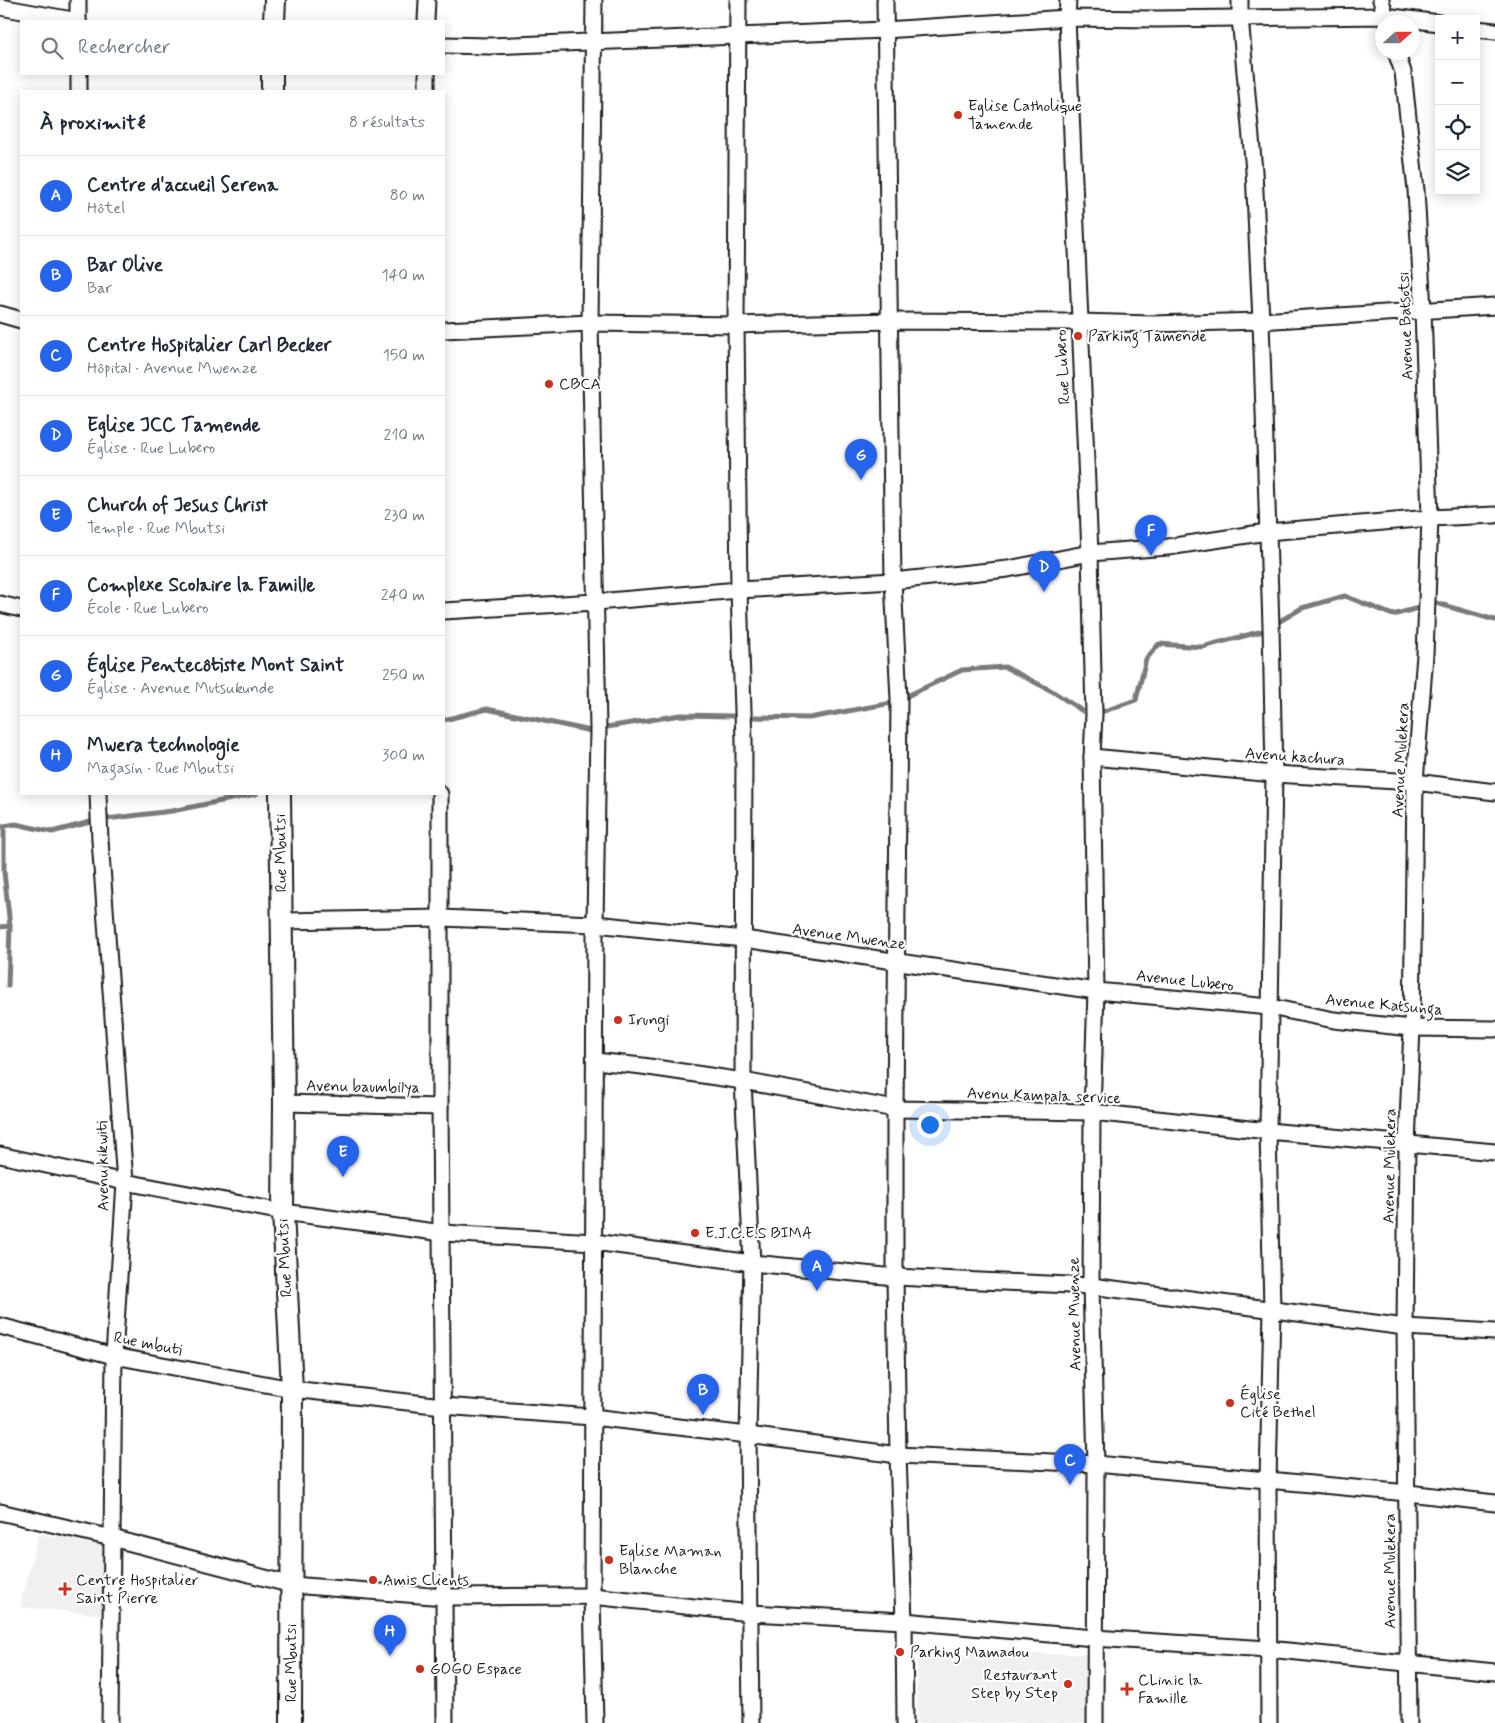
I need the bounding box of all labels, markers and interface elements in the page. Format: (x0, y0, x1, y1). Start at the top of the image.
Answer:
north arrow (1375, 15, 1420, 60)
map controls (1435, 15, 1480, 195)
button: + (1435, 15, 1480, 60)
search box (20, 20, 445, 75)
icon: search (38, 34, 66, 62)
text: Rechercher (78, 35, 170, 60)
button: − (1435, 60, 1480, 105)
place label: Eglise Catholique Tamende (968, 96, 1082, 135)
button: locate (1435, 105, 1480, 150)
text: À proximité (40, 109, 146, 137)
marker: Eglise Catholique Tamende (952, 109, 964, 121)
text: 8 résultats (349, 112, 425, 133)
button: layers (1435, 150, 1480, 195)
text: Centre d'accueil Serena (87, 173, 278, 198)
text: A (51, 185, 61, 206)
text: 80 m (390, 185, 425, 206)
text: Hôtel (87, 198, 125, 219)
text: Bar Olive (87, 253, 163, 278)
text: B (51, 265, 61, 286)
text: 140 m (381, 265, 425, 286)
street label: Avenue Batsotsi (1394, 271, 1418, 381)
text: Bar (87, 278, 112, 299)
place label: Parking Tamende (1088, 326, 1208, 348)
street label: Rue Lubero (1051, 329, 1075, 405)
marker: Parking Tamende (1072, 330, 1084, 342)
text: Centre Hospitalier Carl Becker (87, 333, 331, 358)
text: C (50, 345, 62, 366)
text: 150 m (383, 345, 425, 366)
text: Hôpital · Avenue Mwenze (87, 358, 257, 379)
place label: CBCA (559, 374, 601, 395)
marker: CBCA (543, 378, 555, 390)
text: Eglise JCC Tamende (87, 413, 261, 438)
text: D (50, 425, 62, 446)
text: 210 m (384, 425, 425, 446)
text: Église · Rue Lubero (87, 438, 215, 459)
pin: G (845, 439, 877, 480)
text: Church of Jesus Christ (87, 493, 268, 518)
text: E (51, 505, 61, 526)
text: 230 m (384, 505, 425, 526)
pin: F (1135, 515, 1167, 556)
text: Temple · Rue Mbutsi (87, 518, 225, 539)
pin: D (1028, 551, 1060, 592)
text: Complexe Scolaire la Famille (87, 573, 315, 598)
text: F (52, 585, 60, 606)
text: 240 m (381, 585, 425, 606)
text: École · Rue Lubero (87, 598, 209, 619)
text: Église Pentecôtiste Mont Saint (87, 653, 344, 678)
text: G (51, 665, 61, 686)
text: 250 m (382, 665, 425, 686)
text: Église · Avenue Mutsukunde (87, 678, 274, 699)
street label: Avenue Mulekera (1387, 702, 1415, 818)
text: Mwera technologie (87, 733, 240, 758)
street label: Avenu kachura (1244, 743, 1346, 771)
text: H (51, 745, 61, 766)
text: 300 m (382, 745, 425, 766)
text: Magasin · Rue Mbutsi (87, 758, 234, 779)
street label: Rue Mbutsi (270, 813, 292, 892)
street label: Avenue Mwenze (791, 919, 907, 955)
street label: Avenue Lubero (1135, 965, 1235, 997)
street label: Avenue Katsunga (1324, 989, 1444, 1022)
place label: Irungi (628, 1010, 670, 1032)
marker: Irungi (612, 1014, 624, 1026)
street label: Avenu baumbilya (306, 1076, 420, 1098)
street label: Avenu Kampala service (967, 1083, 1122, 1109)
street label: Avenue Mulekera (1378, 1108, 1402, 1224)
your location (917, 1112, 943, 1138)
street label: Avenu kikwiti (92, 1120, 114, 1212)
pin: E (327, 1136, 359, 1177)
street label: Rue Mbutsi (272, 1218, 298, 1298)
place label: E.J.C.E.S BIMA (705, 1223, 812, 1244)
marker: E.J.C.E.S BIMA (689, 1227, 701, 1239)
pin: A (801, 1250, 833, 1291)
street label: Avenue Mwenze (1063, 1256, 1086, 1371)
street label: Rue mbuti (112, 1327, 184, 1361)
pin: B (687, 1374, 719, 1415)
place label: Église Cité Bethel (1240, 1384, 1316, 1423)
marker: Église Cité Bethel (1224, 1397, 1236, 1409)
pin: C (1054, 1444, 1086, 1485)
street label: Avenue Mulekera (1380, 1513, 1401, 1629)
place label: Eglise Maman Blanche (619, 1541, 722, 1580)
marker: Eglise Maman Blanche (603, 1554, 615, 1566)
place label: Centre Hospitalier Saint Pierre (76, 1570, 199, 1609)
place label: Amis Clients (383, 1570, 469, 1591)
marker: Amis Clients (367, 1574, 379, 1586)
marker: Centre Hospitalier Saint Pierre (58, 1582, 72, 1596)
pin: H (374, 1615, 406, 1656)
street label: Rue Mbutsi (281, 1623, 302, 1702)
place label: Parking Mamadou (910, 1642, 1029, 1664)
marker: Parking Mamadou (894, 1646, 906, 1658)
place label: GOGO Espace (430, 1659, 522, 1680)
marker: GOGO Espace (414, 1663, 426, 1675)
place label: Restaurant Step by Step (971, 1665, 1058, 1704)
place label: CLinic la Famille (1138, 1670, 1202, 1709)
marker: Restaurant Step by Step (1062, 1678, 1074, 1690)
marker: CLinic la Famille (1120, 1682, 1134, 1696)

